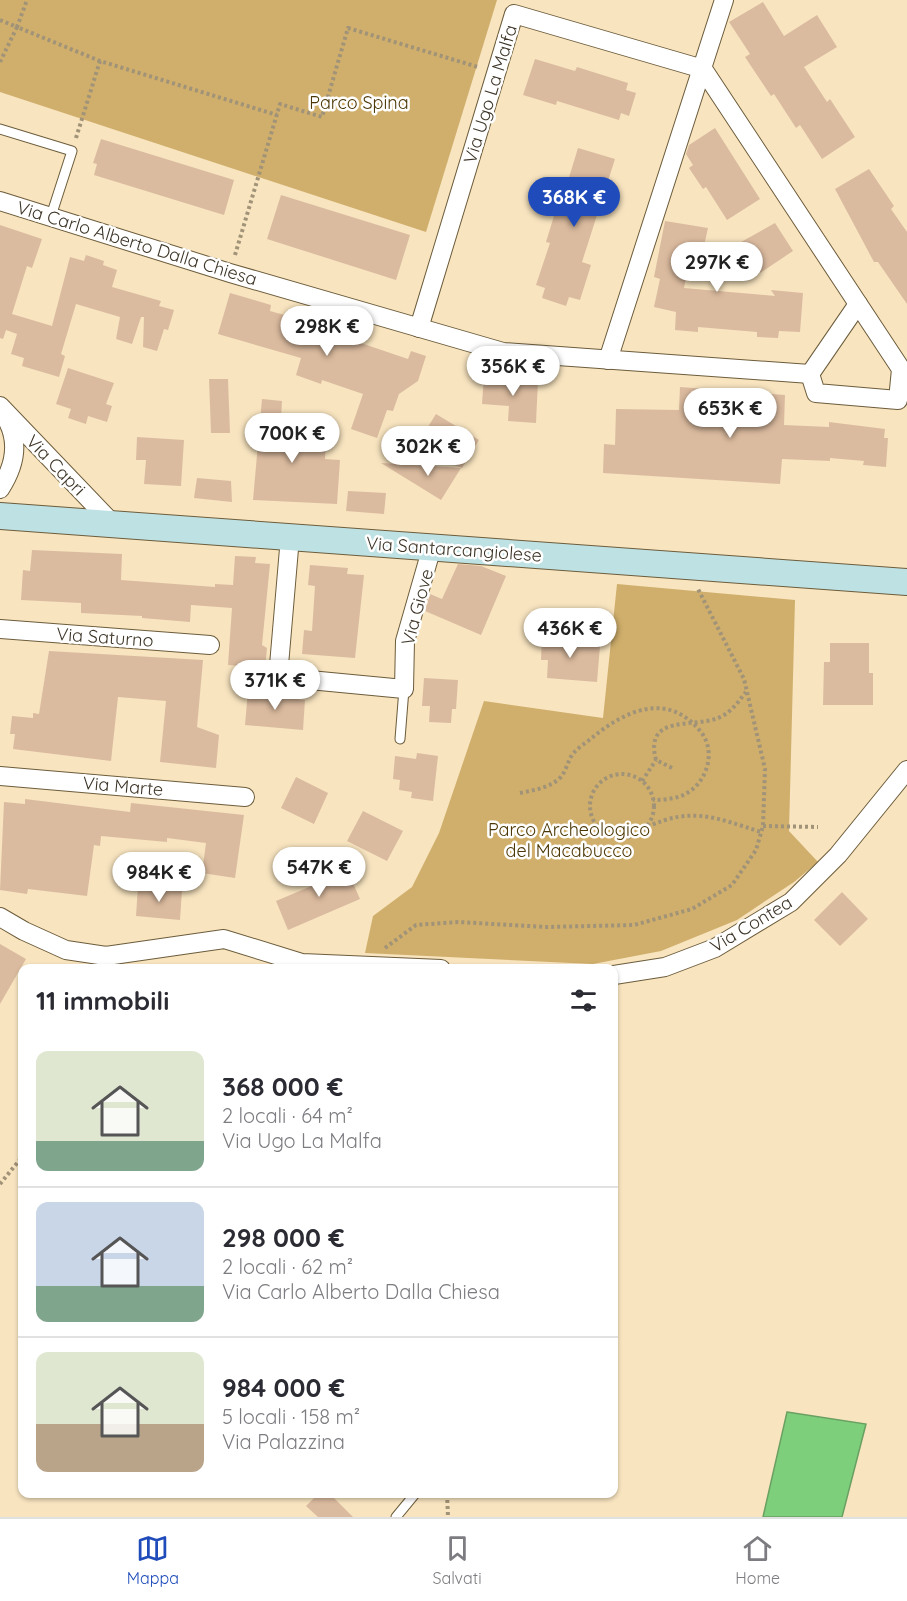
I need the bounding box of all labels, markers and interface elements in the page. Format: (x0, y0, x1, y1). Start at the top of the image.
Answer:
street label: Via Ugo La Malfa (458, 22, 522, 166)
park label: Parco Spina (309, 91, 409, 114)
pin: 368K € (525, 177, 623, 228)
text: 368K € (542, 184, 606, 209)
street label: Via Carlo Alberto Dalla Chiesa (14, 195, 260, 291)
pin: 297K € (668, 242, 766, 293)
text: 297K € (685, 249, 749, 274)
pin: 298K € (278, 306, 376, 357)
text: 298K € (295, 313, 359, 338)
pin: 356K € (464, 346, 562, 397)
text: 356K € (481, 353, 545, 378)
pin: 653K € (681, 388, 779, 439)
text: 653K € (698, 395, 762, 420)
pin: 700K € (243, 413, 341, 464)
text: 700K € (259, 420, 325, 445)
pin: 302K € (379, 426, 477, 477)
street label: Via Capri (21, 430, 91, 500)
text: 302K € (395, 433, 461, 458)
street label: Via Santarcangiolese (365, 531, 543, 567)
street label: Via Giove (396, 566, 438, 648)
pin: 436K € (521, 608, 619, 659)
text: 436K € (538, 615, 602, 640)
street label: Via Saturno (56, 622, 154, 652)
pin: 371K € (226, 660, 324, 711)
text: 371K € (244, 667, 306, 692)
street label: Via Marte (82, 771, 164, 801)
park label: Parco Archeologico del Macabucco (488, 818, 650, 862)
pin: 547K € (270, 847, 368, 898)
pin: 984K € (110, 852, 208, 903)
text: 547K € (287, 854, 351, 879)
text: 984K € (126, 859, 192, 884)
street label: Via Contea (706, 890, 796, 958)
text: 11 immobili (36, 984, 169, 1017)
icon: filters (567, 984, 600, 1017)
text: 368 000 € (222, 1070, 343, 1103)
icon: home (84, 1075, 156, 1147)
text: 2 locali · 64 m² (222, 1103, 353, 1128)
text: Via Ugo La Malfa (222, 1128, 382, 1153)
text: 298 000 € (222, 1221, 345, 1254)
icon: home (84, 1226, 156, 1298)
text: 2 locali · 62 m² (222, 1254, 353, 1279)
text: Via Carlo Alberto Dalla Chiesa (222, 1279, 500, 1304)
text: 984 000 € (222, 1371, 345, 1404)
icon: home (84, 1376, 156, 1448)
text: 5 locali · 158 m² (222, 1404, 360, 1429)
text: Via Palazzina (222, 1429, 345, 1454)
tab: Mappa (127, 1532, 179, 1588)
tab: Salvati (433, 1532, 482, 1588)
tab: Home (735, 1532, 780, 1588)

